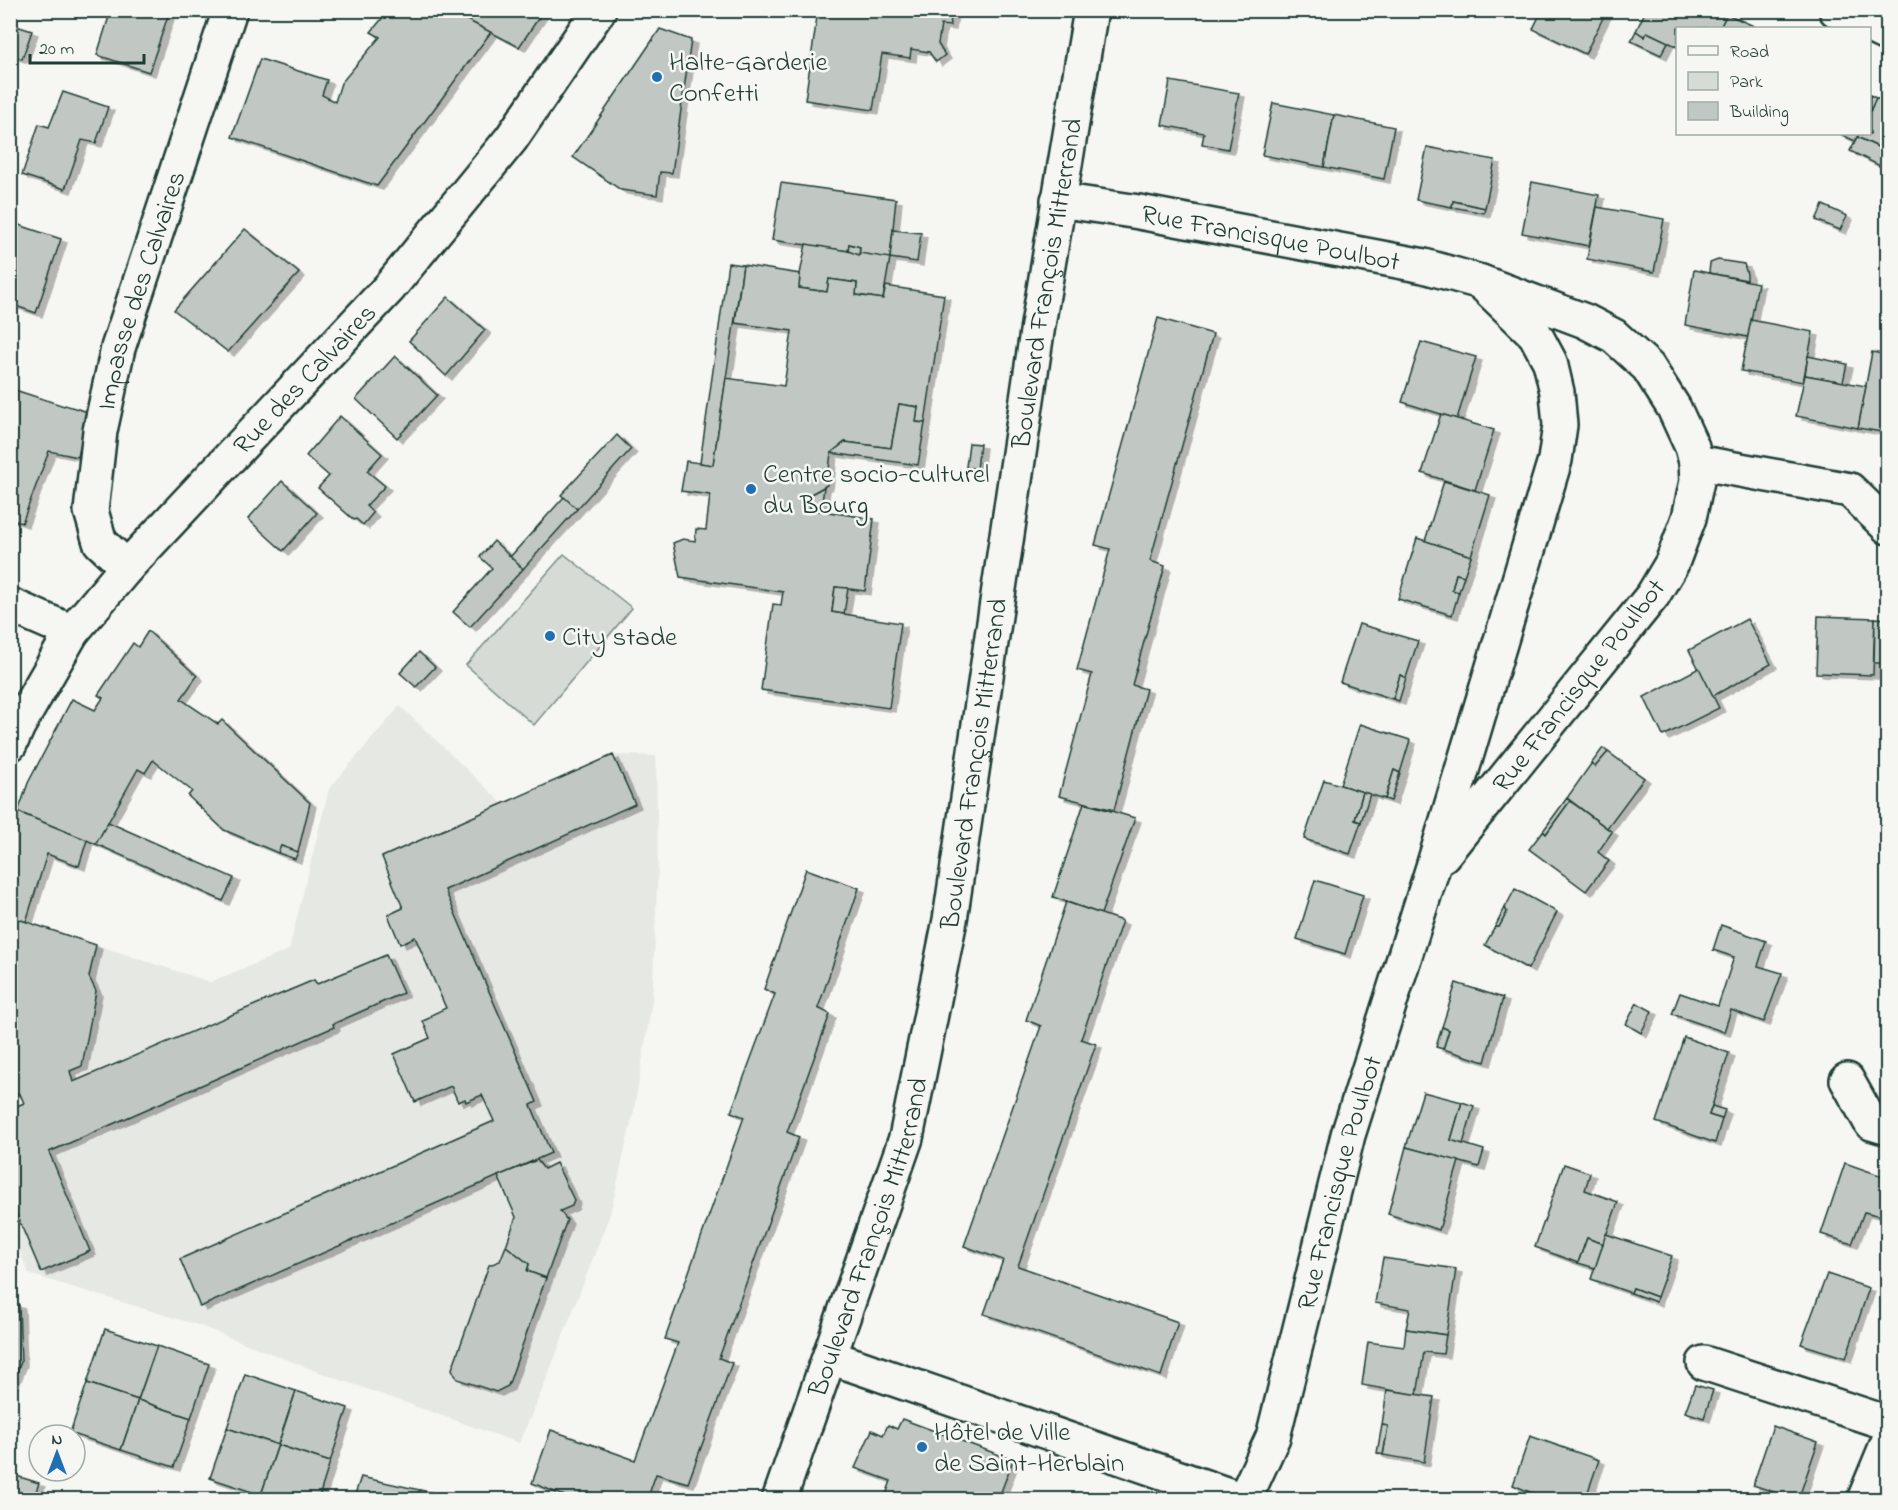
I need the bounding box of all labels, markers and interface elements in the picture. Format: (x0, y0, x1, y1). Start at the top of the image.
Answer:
scale bar (30, 27, 144, 65)
legend (1676, 27, 1871, 135)
text: 20 m (39, 37, 74, 63)
text: Road (1730, 40, 1769, 66)
place label: Halte-Garderie Confetti (669, 44, 828, 114)
marker: Halte-Garderie Confetti (650, 70, 664, 84)
text: Park (1730, 70, 1763, 96)
text: Building (1729, 100, 1789, 127)
street label: Boulevard François Mitterrand (1003, 116, 1094, 452)
street label: Impasse des Calvaires (88, 166, 197, 414)
street label: Rue Francisque Poulbot (1138, 196, 1403, 283)
street label: Rue des Calvaires (225, 296, 387, 465)
place label: Centre socio-culturel du Bourg (763, 456, 990, 526)
marker: Centre socio-culturel du Bourg (744, 482, 758, 496)
street label: Rue Francisque Poulbot (1484, 571, 1676, 802)
street label: Boulevard François Mitterrand (932, 596, 1019, 933)
place label: City stade (562, 619, 678, 658)
marker: City stade (543, 629, 557, 643)
street label: Rue Francisque Poulbot (1288, 1051, 1394, 1315)
street label: Boulevard François Mitterrand (799, 1074, 940, 1403)
place label: Hôtel de Ville de Saint-Herblain (934, 1414, 1124, 1484)
north arrow (27, 1423, 87, 1483)
text: N (52, 1428, 63, 1452)
marker: Hôtel de Ville de Saint-Herblain (915, 1440, 929, 1454)

